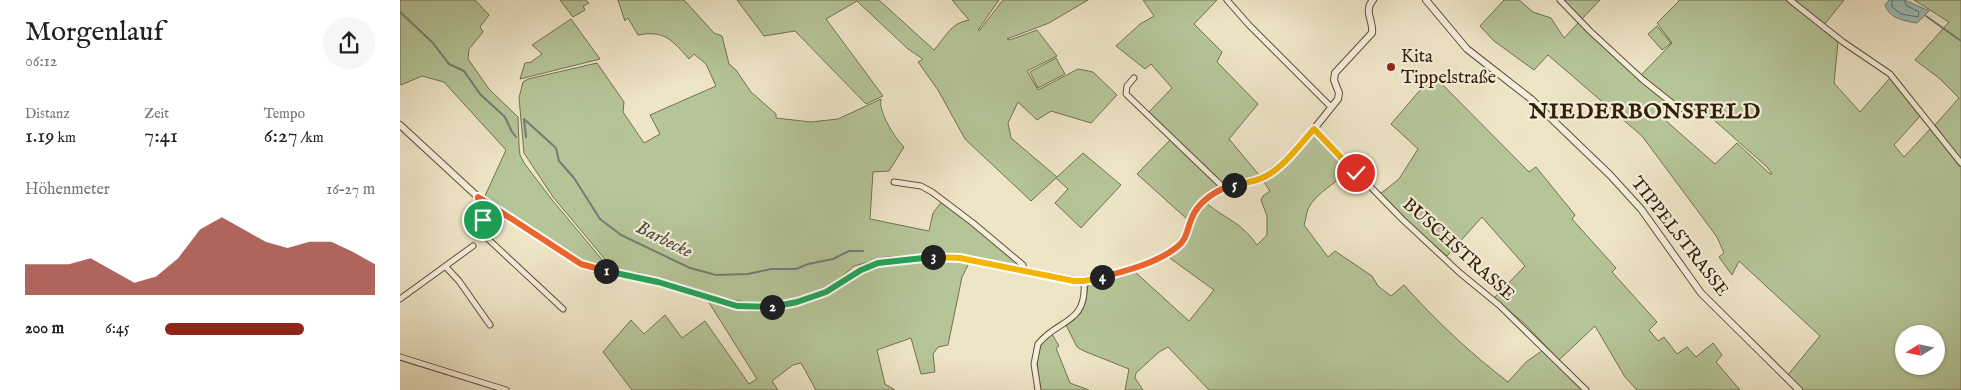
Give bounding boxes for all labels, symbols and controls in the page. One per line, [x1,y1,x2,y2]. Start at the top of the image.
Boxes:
text: Morgenlauf [25,15,164,50]
button: share [323,17,375,69]
place label: Kita Tippelstraße [1401,46,1496,90]
text: 06:12 [25,52,57,72]
marker: Kita Tippelstraße [1385,61,1397,73]
district label: NIEDERBONSFELD [1528,98,1761,126]
text: Distanz [25,105,70,123]
text: Zeit [144,105,169,123]
text: Tempo [264,105,305,123]
text: 1.19 [25,123,54,150]
text: 7:41 [144,123,178,150]
text: 6:27 [264,123,298,150]
text: km [54,129,76,147]
text: /km [298,129,324,147]
pin [1335,152,1377,194]
icon: check [1342,159,1370,187]
pin: 5 [1222,172,1246,198]
street label: TIPPELSTRASSE [1625,172,1733,302]
text: 5 [1232,176,1237,194]
text: Höhenmeter [25,180,110,200]
text: 16–27 m [326,180,375,200]
street label: BUSCHSTRASSE [1397,193,1519,307]
pin [462,199,504,241]
icon: arrive [469,206,497,234]
water label: Barbecke [632,216,697,264]
pin: 3 [920,244,946,270]
text: 3 [931,248,936,266]
pin: 1 [594,258,618,284]
text: 1 [604,262,609,280]
pin: 4 [1090,264,1114,290]
text: 4 [1099,268,1106,286]
pin: 2 [760,294,784,320]
text: 2 [769,298,776,316]
text: 200 m [25,319,64,339]
text: 6:45 [105,319,130,339]
north arrow [1895,325,1945,375]
map controls [1895,325,1945,375]

